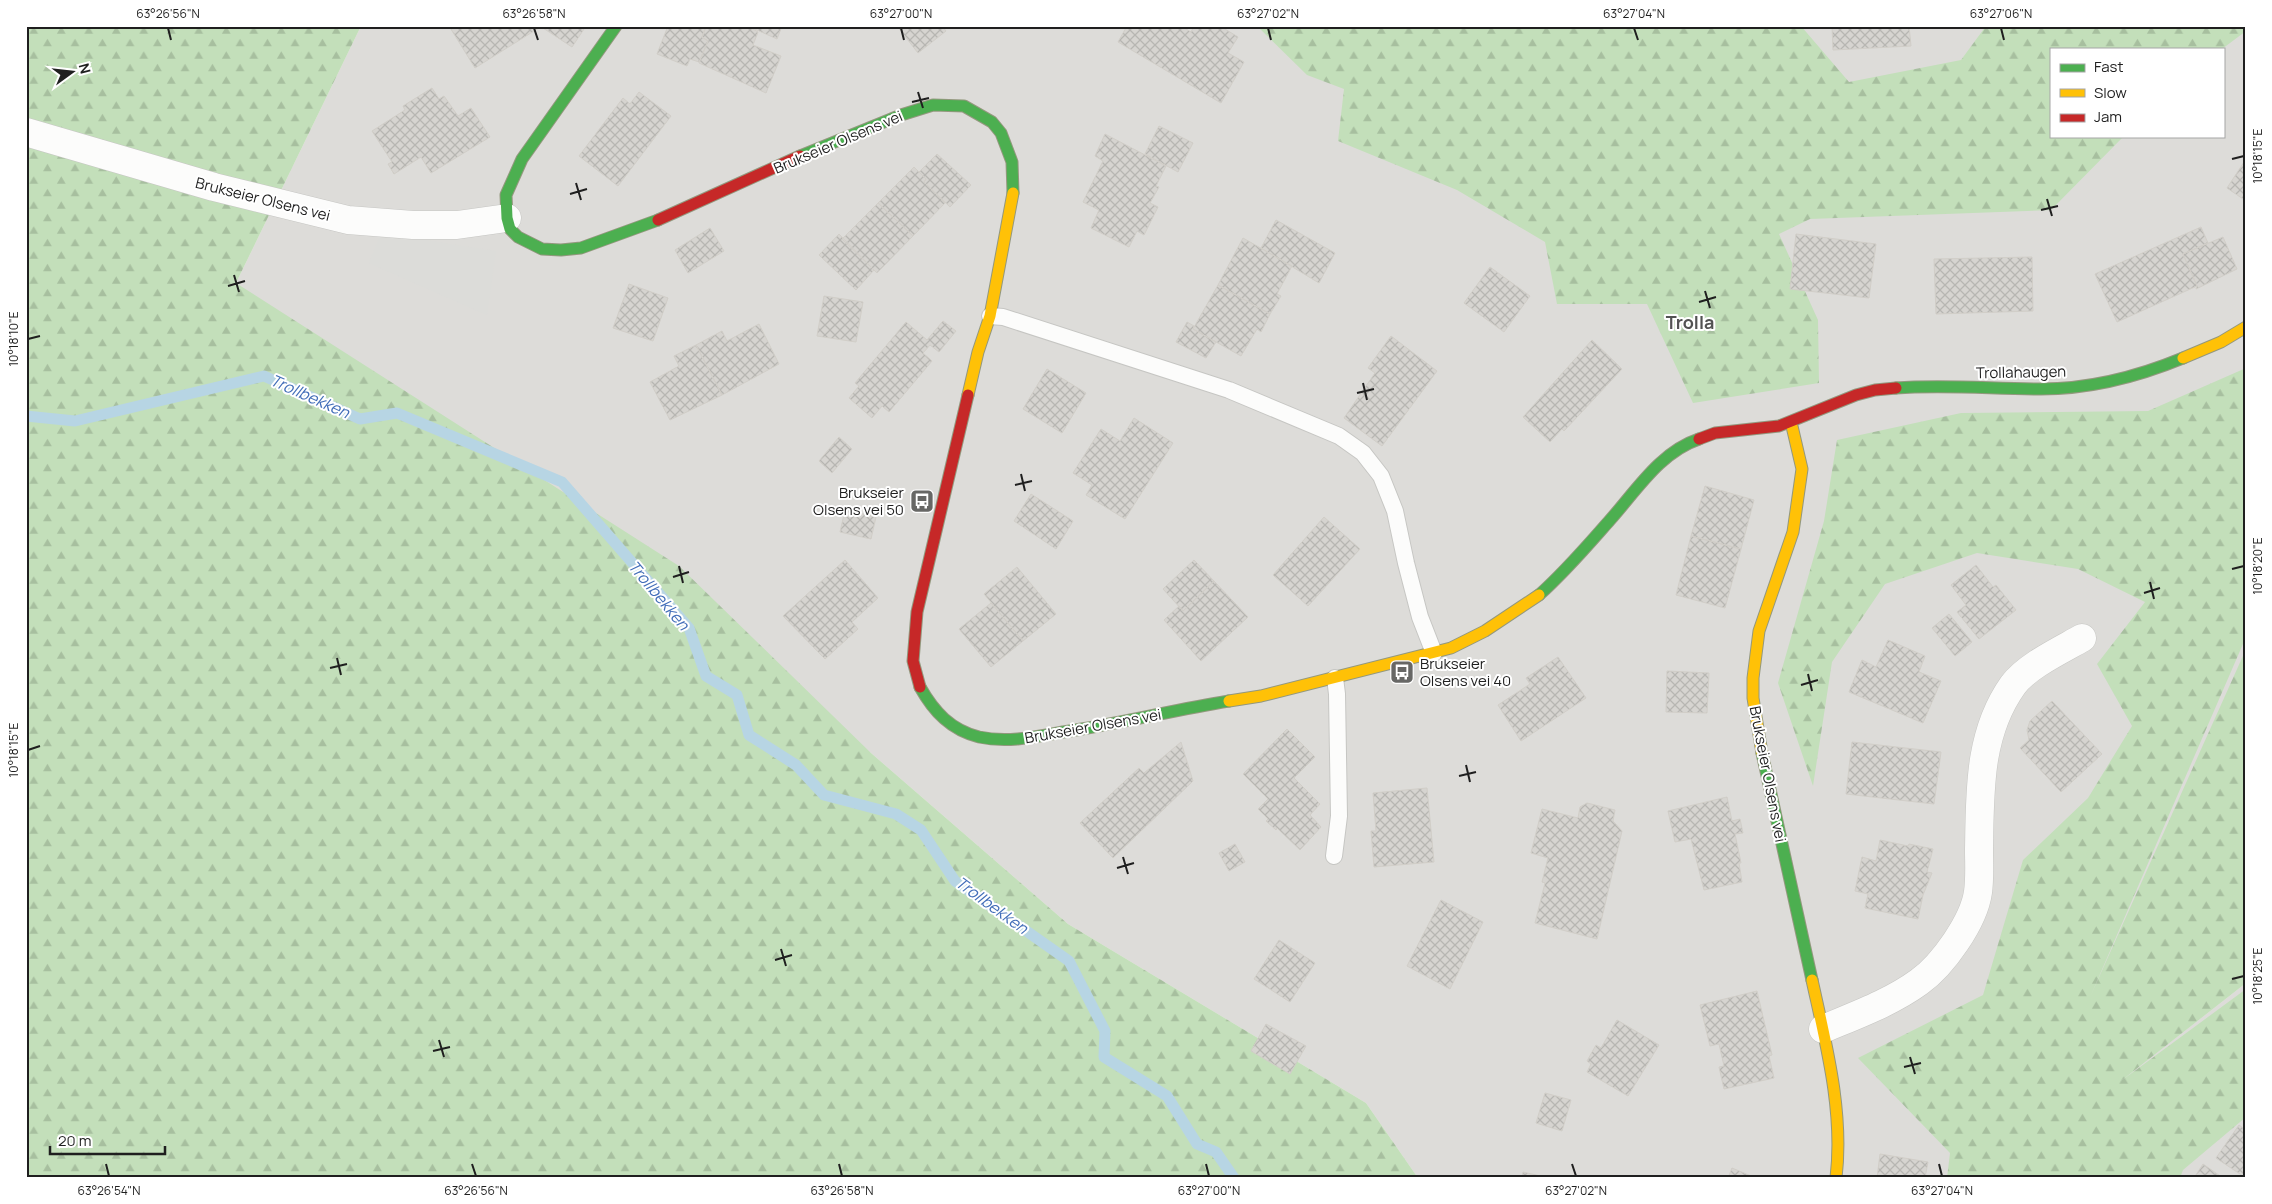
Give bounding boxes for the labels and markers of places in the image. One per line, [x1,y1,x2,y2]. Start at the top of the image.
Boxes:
place label: Brukseier Olsens vei 50 [813,482,905,520]
bus stop icon: Brukseier Olsens vei 50 [909,488,935,514]
place label: Brukseier Olsens vei 40 [1420,653,1511,691]
bus stop icon: Brukseier Olsens vei 40 [1389,659,1415,685]

